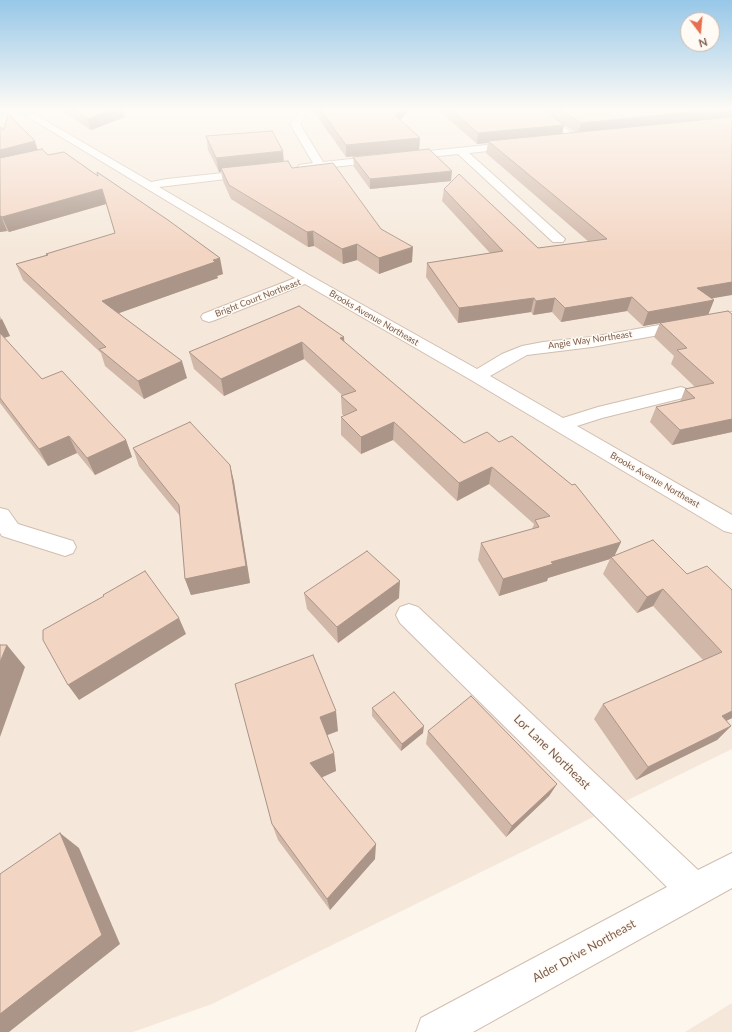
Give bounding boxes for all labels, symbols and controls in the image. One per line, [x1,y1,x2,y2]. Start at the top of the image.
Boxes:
north arrow [680,12,720,52]
text: N [697,36,709,50]
street label: Bright Court Northeast [214,277,302,319]
street label: Brooks Avenue Northeast [327,288,421,348]
street label: Angie Way Northeast [547,329,633,351]
street label: Brooks Avenue Northeast [608,450,702,510]
street label: Lor Lane Northeast [511,712,593,792]
street label: Alder Drive Northeast [530,917,638,985]

